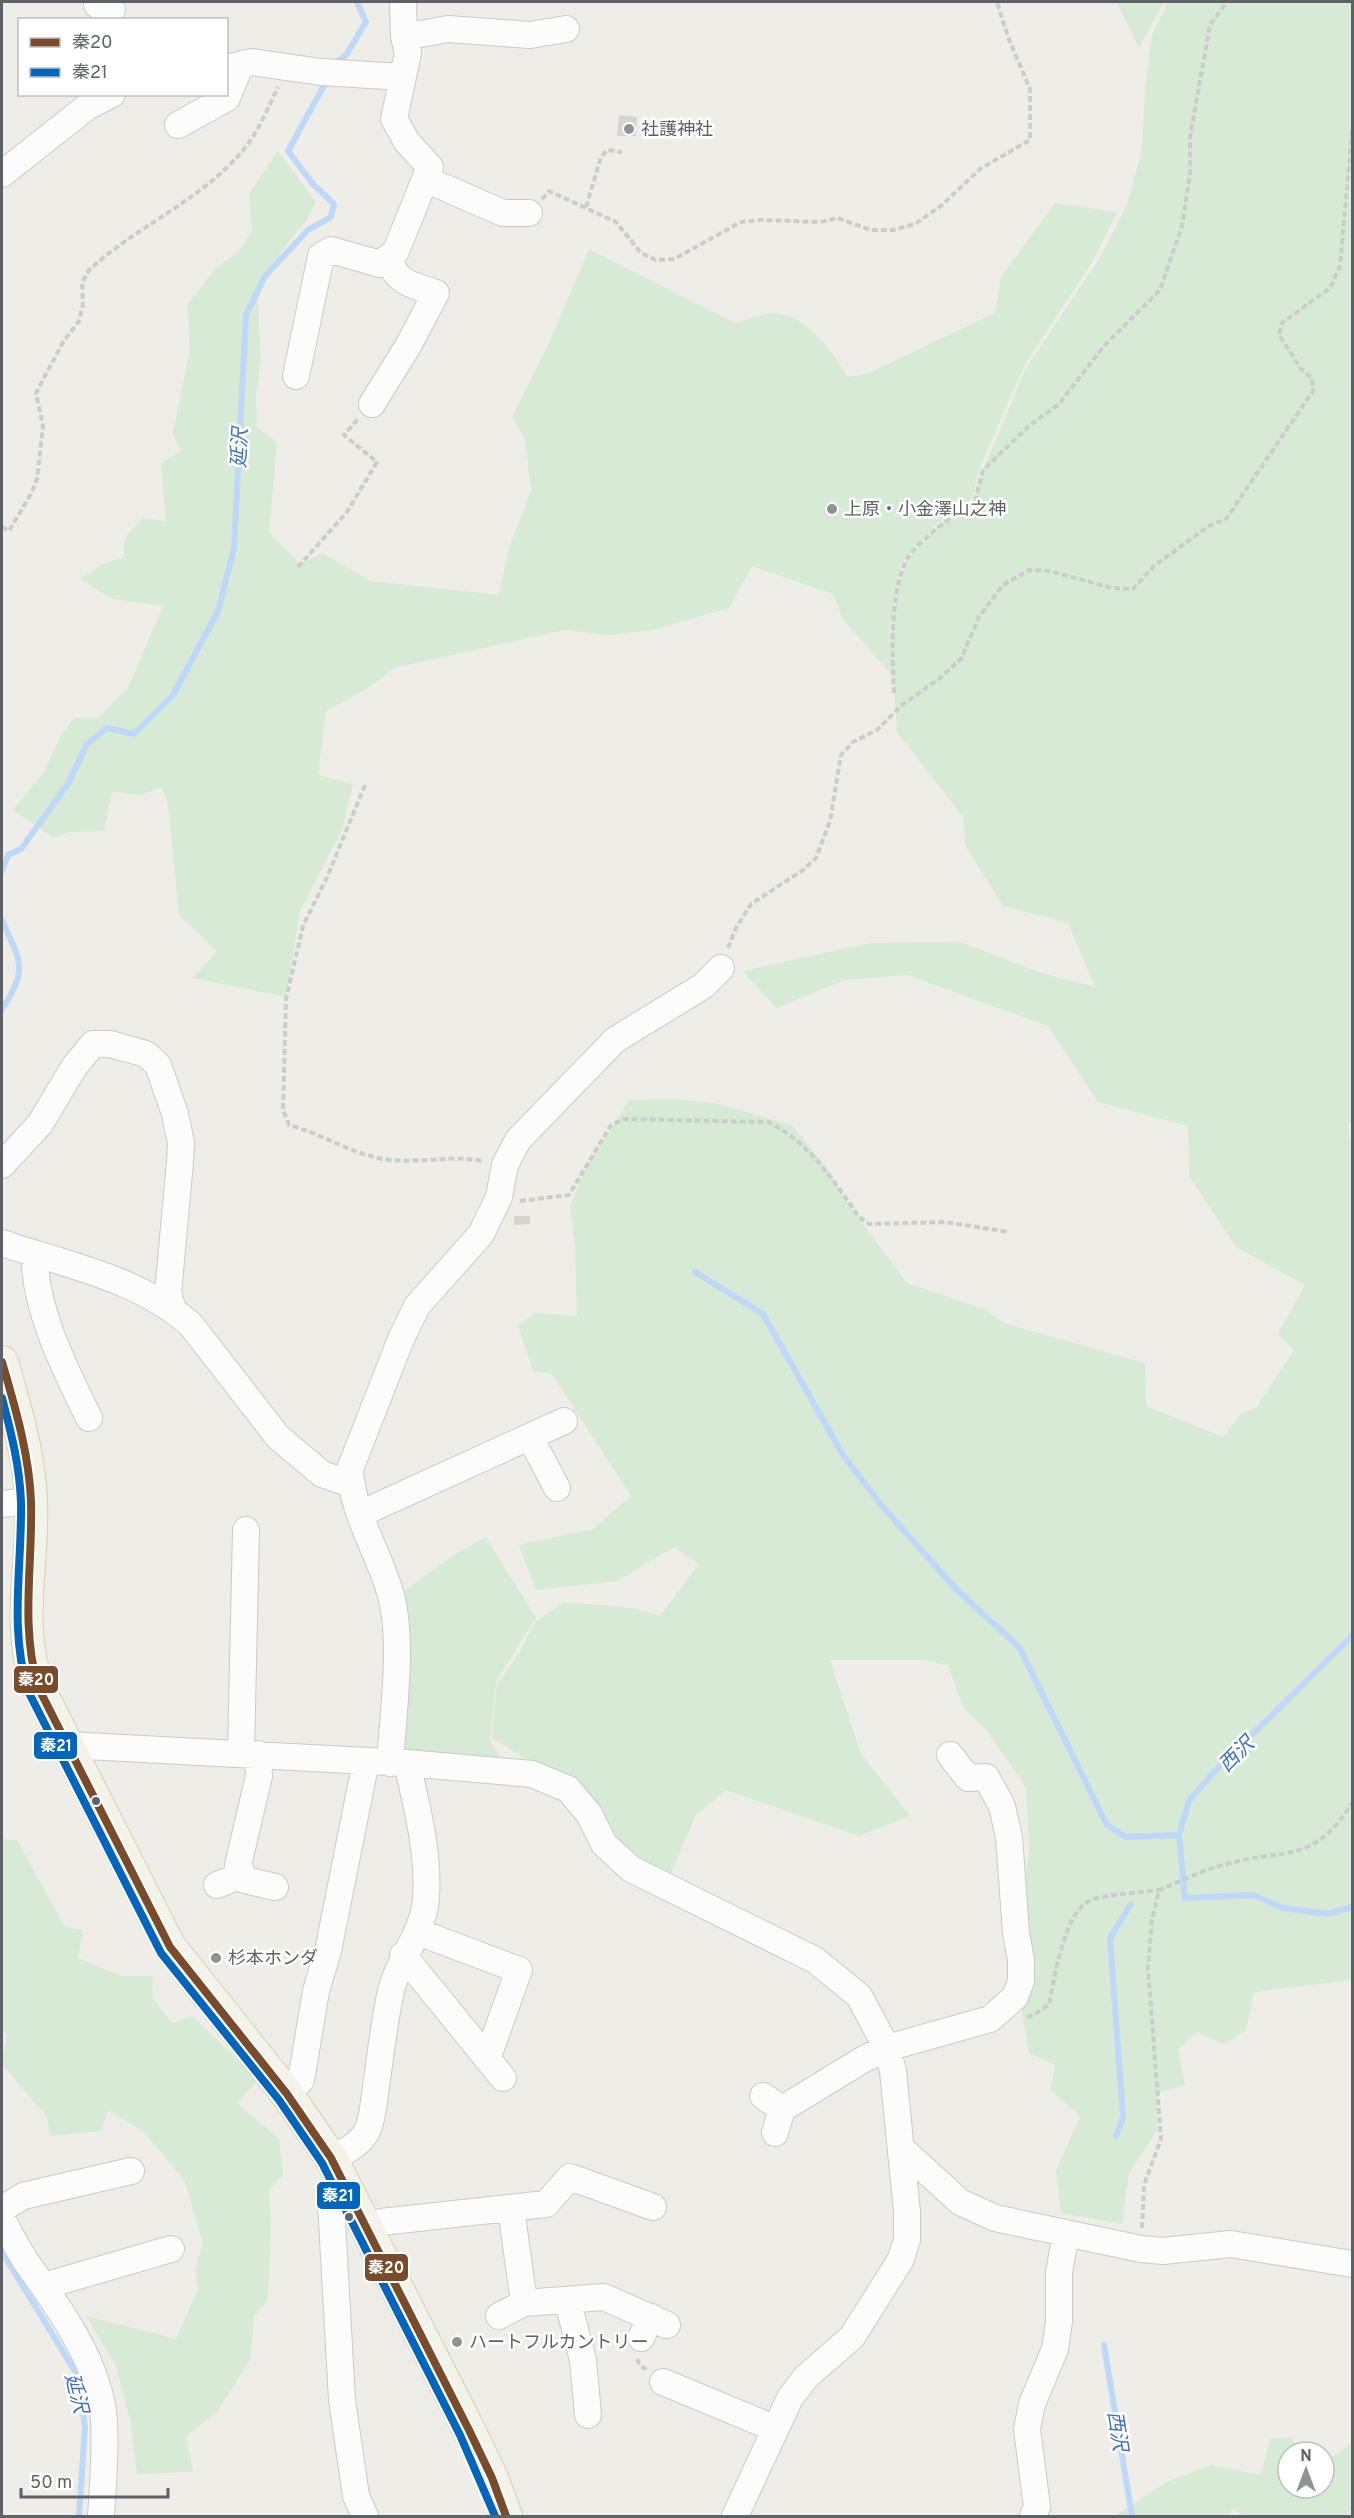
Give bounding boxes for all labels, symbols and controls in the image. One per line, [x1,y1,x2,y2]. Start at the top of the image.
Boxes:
legend [18,18,228,96]
text: 秦20 [72,32,113,55]
text: 秦21 [72,62,108,85]
place label: 社護神社 [641,119,713,142]
marker: 社護神社 [622,122,636,136]
water label: 延沢 [227,424,255,469]
place label: 上原・小金澤山之神 [844,499,1006,522]
marker: 上原・小金澤山之神 [825,502,839,516]
line badge: 秦20 [13,1665,59,1694]
text: 秦20 [18,1671,54,1691]
water label: 西沢 [1214,1730,1263,1779]
line badge: 秦21 [33,1731,78,1760]
text: 秦21 [40,1737,72,1757]
unlabelled marker [90,1795,102,1807]
place label: 杉本ホンダ [228,1948,318,1971]
marker: 杉本ホンダ [209,1951,223,1965]
line badge: 秦21 [316,2181,361,2210]
text: 秦21 [322,2187,354,2207]
unlabelled marker [343,2211,355,2223]
line badge: 秦20 [364,2253,409,2282]
text: 秦20 [368,2259,404,2279]
place label: ハートフルカントリー [469,2332,648,2355]
marker: ハートフルカントリー [450,2335,464,2349]
water label: 延沢 [58,2371,93,2419]
water label: 西沢 [1100,2410,1132,2456]
north arrow [1276,2440,1336,2500]
text: N [1300,2447,1312,2467]
scale bar [21,2461,168,2499]
text: 50 m [30,2472,72,2495]

